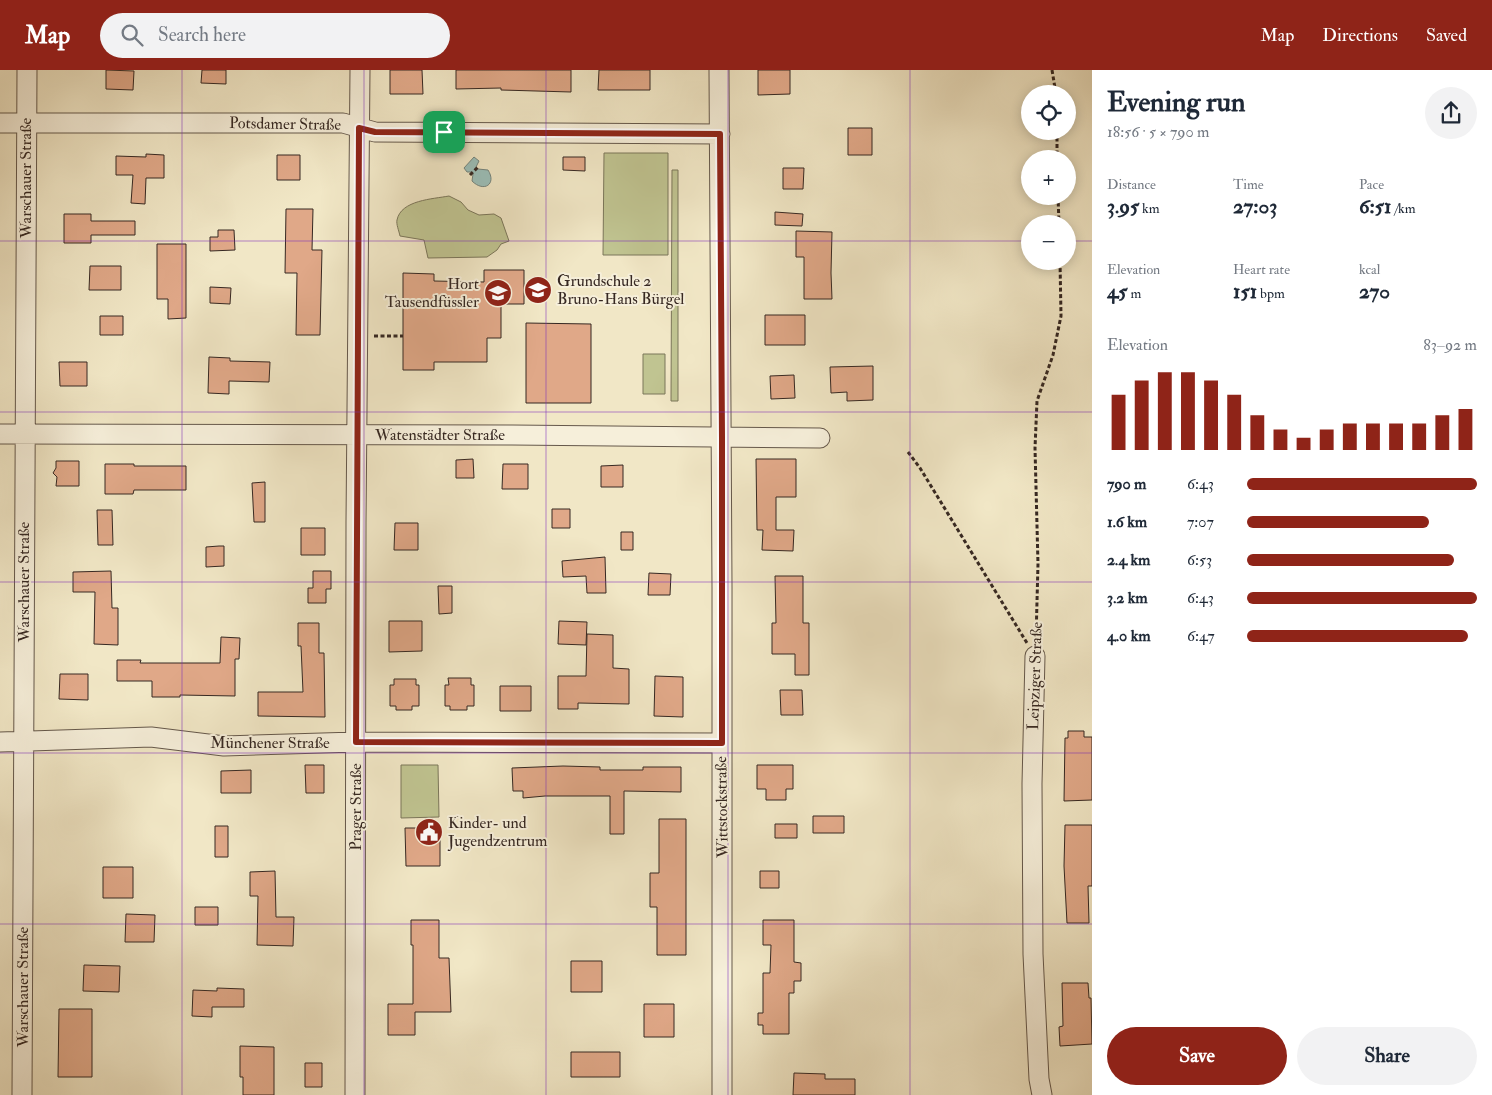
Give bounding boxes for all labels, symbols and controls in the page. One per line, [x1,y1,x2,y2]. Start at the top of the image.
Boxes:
search box [100,13,450,58]
text: Map [25,20,70,51]
icon: search [118,21,146,49]
text: Search here [158,23,246,47]
text: Map [1261,24,1294,47]
text: Directions [1322,24,1398,47]
text: Saved [1426,24,1467,47]
map controls [1021,85,1076,270]
button: locate [1021,85,1076,140]
text: Evening run [1107,85,1245,120]
button: share [1425,87,1477,139]
pin [423,111,465,153]
street label: Potsdamer Straße [229,113,342,135]
street label: Warschauer Straße [16,117,36,239]
icon: arrive [430,118,458,146]
text: 18:56 · 5 × 790 m [1107,122,1209,142]
button: + [1021,150,1076,205]
text: Distance [1107,176,1156,193]
text: Time [1233,176,1264,193]
text: Pace [1359,176,1384,193]
text: 3.95 [1107,193,1139,220]
text: 27:03 [1233,193,1277,220]
text: 6:51 [1359,193,1392,220]
text: km [1139,200,1160,217]
text: /km [1392,200,1416,217]
button: − [1021,215,1076,270]
text: Elevation [1107,261,1160,278]
text: Heart rate [1233,261,1290,278]
text: kcal [1359,261,1380,278]
place label: Grundschule 2 Bruno-Hans Bürgel [557,271,684,309]
place label: Hort Tausendfüssler [385,274,479,312]
school or university icon: Grundschule 2 Bruno-Hans Bürgel [523,275,553,305]
school or university icon: Hort Tausendfüssler [483,278,513,308]
text: 45 [1107,278,1128,305]
text: 151 [1233,278,1257,305]
text: 270 [1359,278,1390,305]
text: m [1128,285,1141,302]
text: bpm [1257,285,1285,302]
text: Elevation [1107,335,1168,355]
text: 83–92 m [1423,335,1477,355]
street label: Watenstädter Straße [374,425,505,445]
text: 790 m [1107,474,1147,494]
text: 6:43 [1187,474,1214,494]
text: 1.6 km [1107,512,1147,532]
text: 7:07 [1187,512,1214,532]
street label: Warschauer Straße [14,521,34,643]
text: 2.4 km [1107,550,1150,570]
text: 6:53 [1187,550,1212,570]
text: 3.2 km [1107,588,1148,608]
text: 6:43 [1187,588,1214,608]
street label: Leipziger Straße [1023,621,1048,731]
text: 4.0 km [1107,626,1151,646]
text: 6:47 [1187,626,1215,646]
street label: Münchener Straße [210,733,330,753]
street label: Wittstockstraße [711,756,733,859]
street label: Prager Straße [346,763,366,851]
place label: Kinder- und Jugendzentrum [447,813,548,852]
public building icon: Kinder- und Jugendzentrum [414,817,444,847]
street label: Warschauer Straße [13,926,33,1048]
button: Save [1107,1027,1287,1085]
button: Share [1297,1027,1477,1085]

